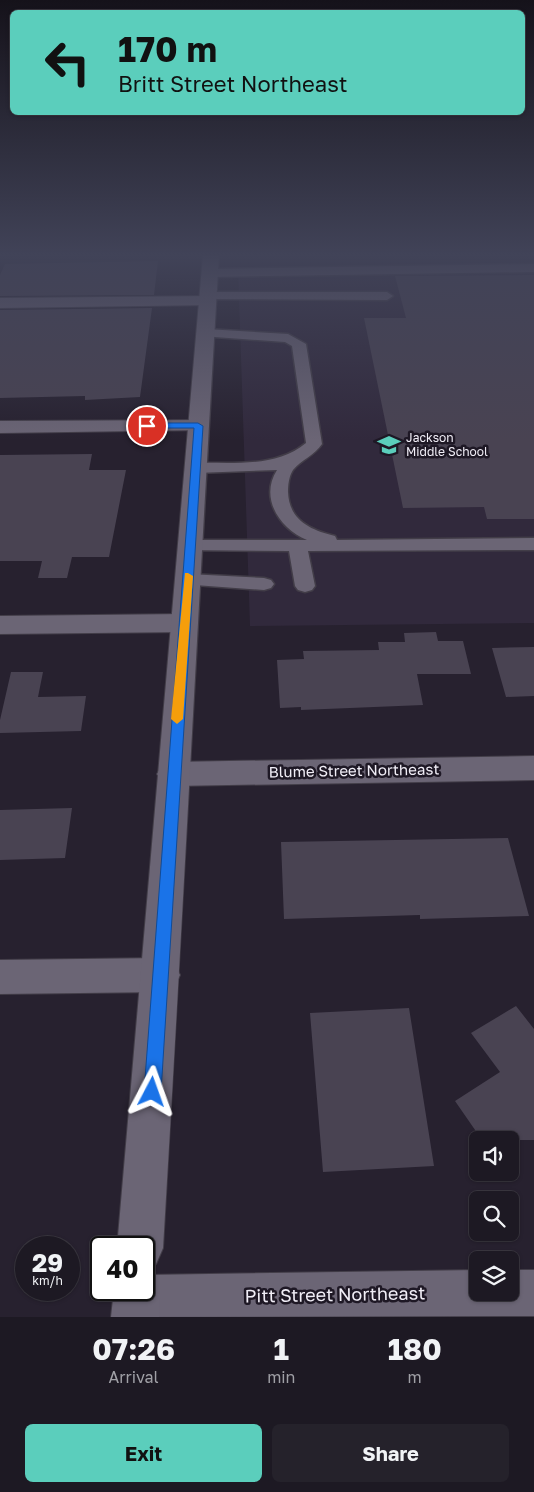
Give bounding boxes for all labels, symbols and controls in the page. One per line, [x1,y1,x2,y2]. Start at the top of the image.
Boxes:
text: 170 m [118,28,217,70]
icon: left [35,30,100,95]
text: Britt Street Northeast [118,70,348,97]
pin [126,405,168,447]
icon: arrive [133,412,161,440]
place label: Jackson Middle School [406,430,488,459]
school or university icon: Jackson Middle School [376,432,402,458]
street label: Blume Street Northeast [268,760,439,780]
position arrow [125,1065,177,1117]
map controls [469,1131,519,1301]
button: sound [469,1131,519,1181]
button: search [469,1191,519,1241]
speed limit sign: 40 [90,1236,155,1301]
text: 29 [32,1247,63,1278]
button: layers [469,1251,519,1301]
text: km/h [32,1273,63,1288]
street label: Pitt Street Northeast [245,1281,425,1307]
text: 07:26 [92,1331,175,1367]
text: 1 [274,1331,289,1367]
text: 180 [388,1331,442,1367]
text: Arrival [109,1367,159,1387]
text: min [267,1367,295,1387]
text: m [408,1367,422,1387]
button: Exit [25,1424,262,1482]
button: Share [272,1424,509,1482]

